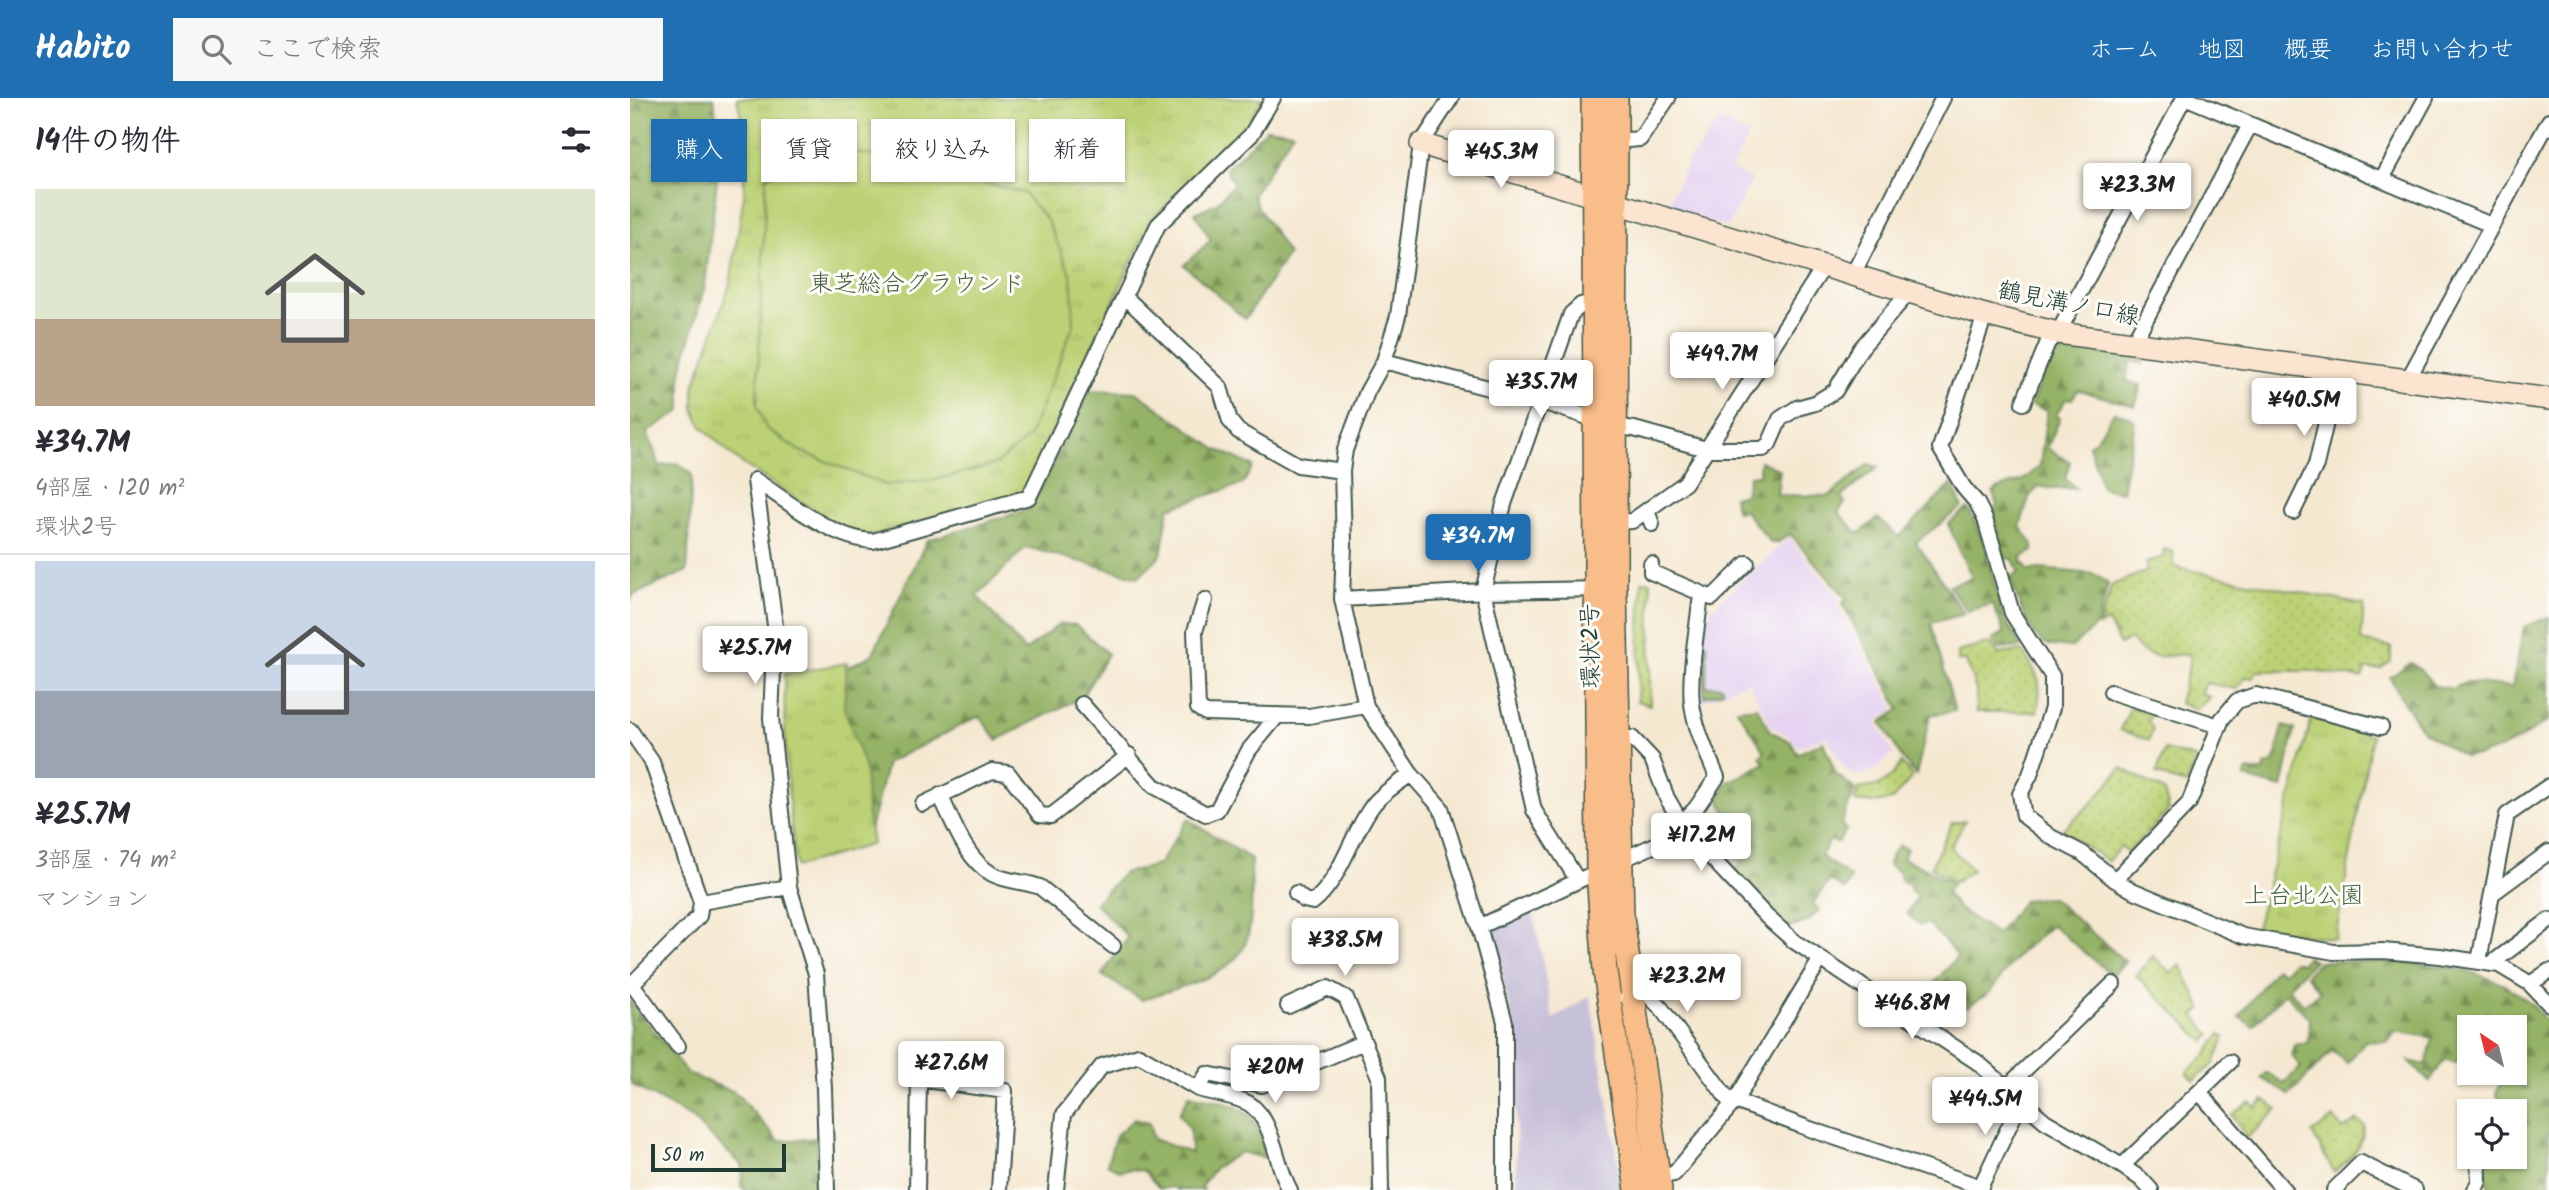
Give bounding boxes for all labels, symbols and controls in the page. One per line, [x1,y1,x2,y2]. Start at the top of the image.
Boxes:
search box [173,18,663,81]
text: Habito [35,23,131,76]
text: ここで検索 [253,29,383,71]
icon: search [197,30,235,68]
text: ホーム [2089,31,2160,70]
text: 地図 [2198,31,2246,70]
text: 概要 [2284,31,2332,70]
text: お問い合わせ [2370,31,2514,70]
text: 14件の物件 [35,118,180,166]
chip: 購入 [651,119,747,182]
chip: 賃貸 [761,119,857,182]
chip: 絞り込み [871,119,1015,182]
chip: 新着 [1029,119,1125,182]
icon: filters [557,121,595,159]
pin: ¥45.3M [1444,130,1558,190]
text: ¥45.3M [1464,135,1538,171]
pin: ¥23.3M [2080,164,2194,223]
text: ¥23.3M [2099,168,2175,204]
icon: home [252,235,378,361]
park label: 東芝総合グラウンド [809,265,1025,304]
street label: 鶴見溝ノ口線 [1994,272,2143,337]
pin: ¥49.7M [1665,332,1779,392]
text: ¥49.7M [1686,337,1758,373]
pin: ¥35.7M [1484,360,1598,420]
text: ¥35.7M [1505,365,1577,401]
pin: ¥40.5M [2247,378,2361,438]
text: ¥40.5M [2268,383,2340,419]
text: ¥34.7M [35,420,130,468]
text: 4部屋 · 120 m² [35,471,184,507]
text: 環状2号 [35,510,117,546]
pin: ¥34.7M [1421,514,1535,574]
text: ¥34.7M [1442,519,1514,555]
street label: 環状2号 [1571,603,1612,689]
icon: home [252,607,378,733]
pin: ¥25.7M [698,626,812,686]
text: ¥25.7M [719,631,791,667]
text: ¥25.7M [35,792,130,840]
pin: ¥17.2M [1644,814,1758,873]
text: ¥17.2M [1667,818,1735,854]
text: 3部屋 · 74 m² [35,843,176,879]
park label: 上台北公園 [2244,877,2364,916]
text: マンション [35,882,149,918]
pin: ¥38.5M [1288,918,1402,978]
text: ¥38.5M [1308,923,1382,959]
pin: ¥23.2M [1630,954,1744,1014]
text: ¥23.2M [1649,959,1725,995]
pin: ¥46.8M [1855,982,1969,1041]
text: ¥46.8M [1874,986,1950,1022]
north arrow [2457,1015,2527,1085]
map controls [2457,1015,2527,1169]
pin: ¥27.6M [894,1042,1008,1101]
text: ¥27.6M [914,1046,988,1082]
pin: ¥20M [1234,1046,1316,1105]
text: ¥20M [1247,1050,1303,1086]
pin: ¥44.5M [1928,1077,2042,1137]
text: ¥44.5M [1948,1082,2022,1118]
button: locate [2457,1099,2527,1169]
scale bar [651,1141,786,1173]
text: 50 m [662,1141,704,1171]

